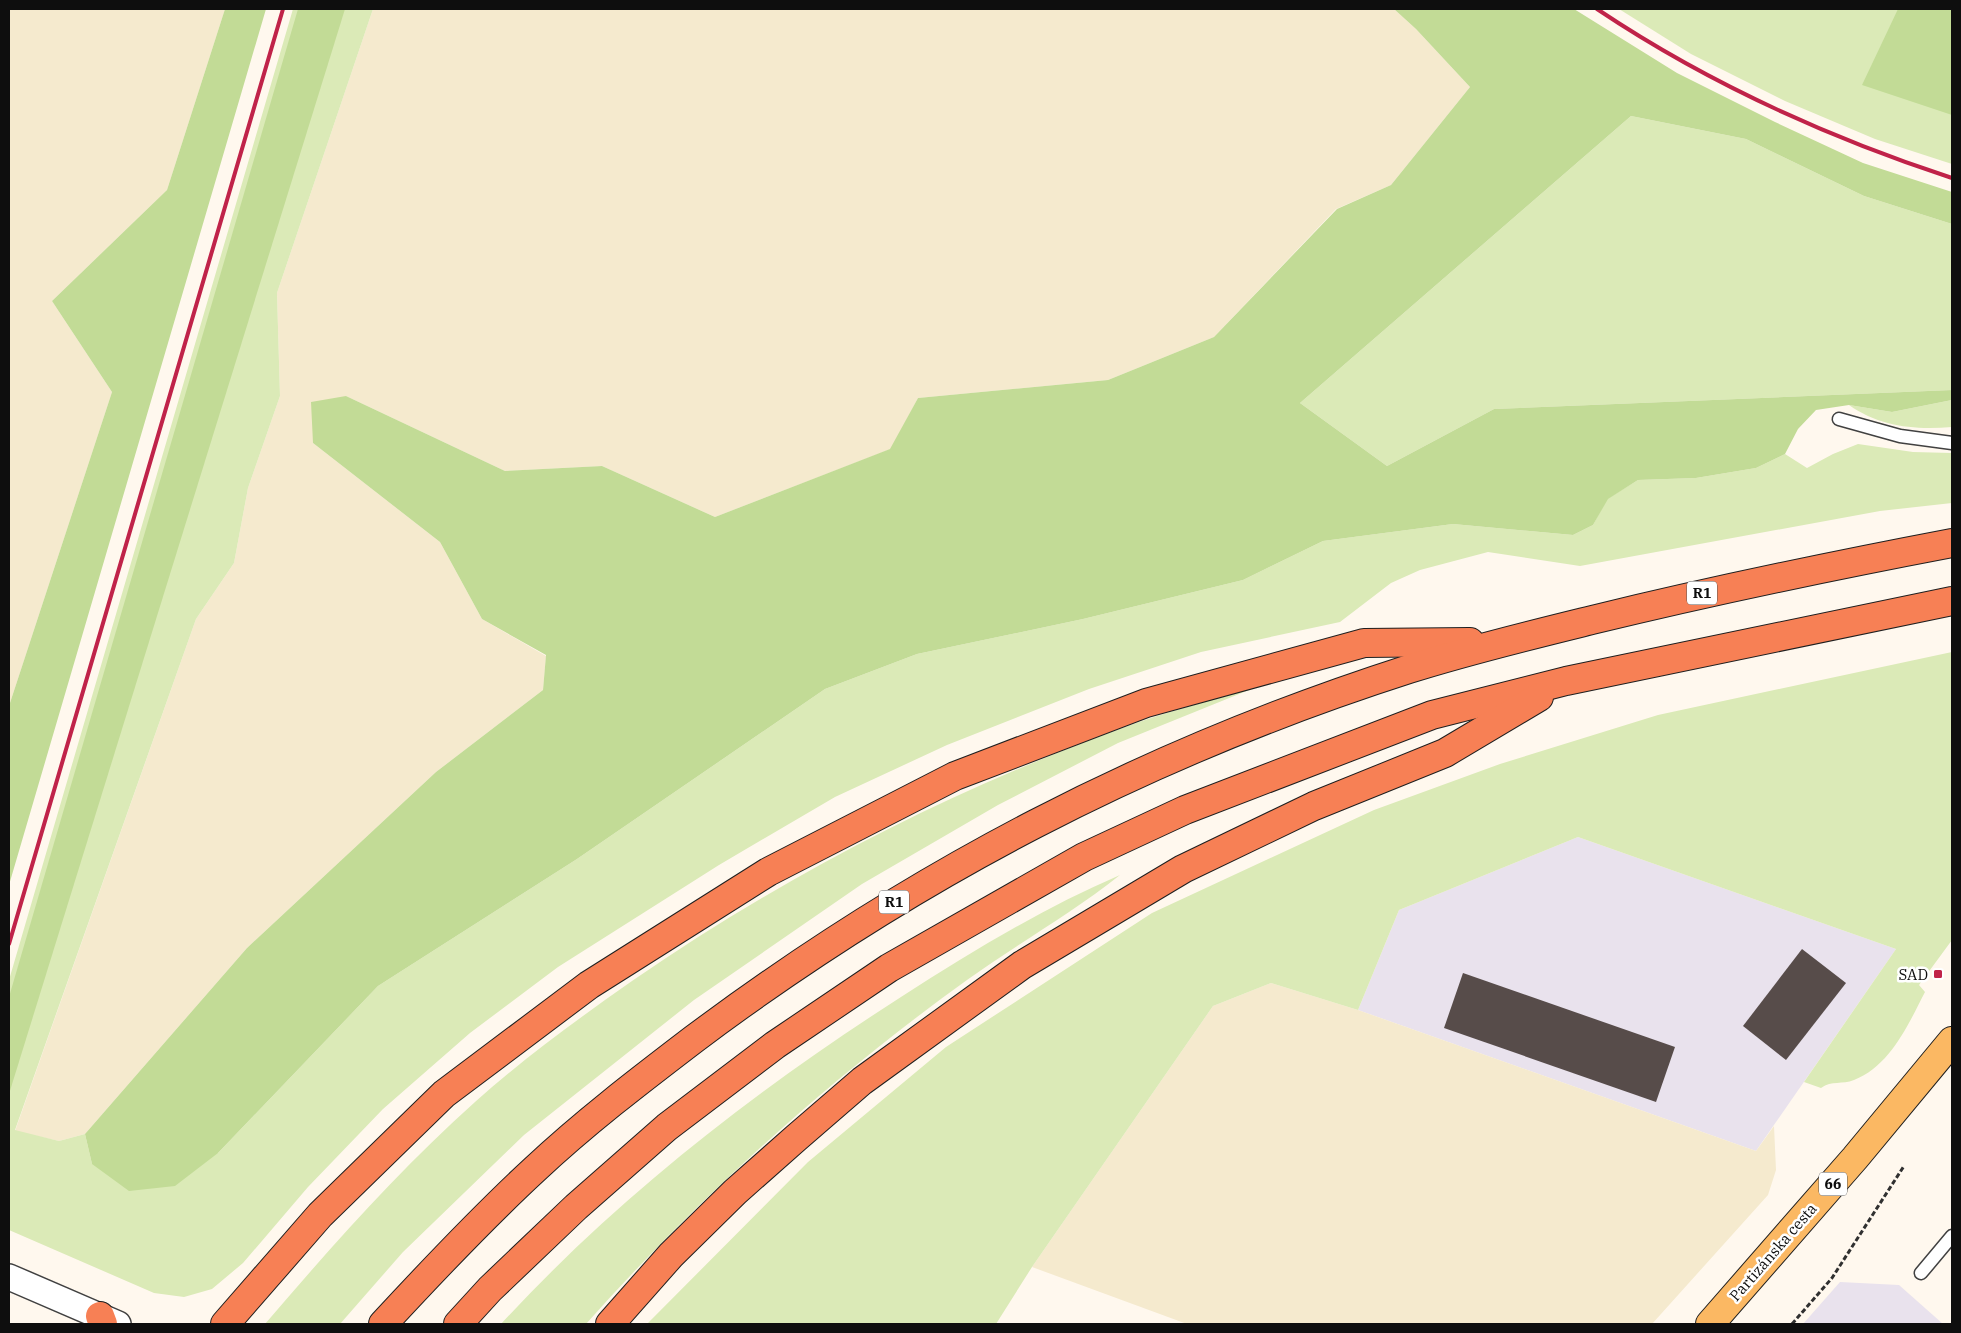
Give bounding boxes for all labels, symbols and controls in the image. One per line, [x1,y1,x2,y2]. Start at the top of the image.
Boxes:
road number: R1 [1687,582,1717,604]
road number: R1 [879,890,909,914]
place label: SAD [1898,965,1928,984]
marker: SAD [1932,968,1944,980]
road number: 66 [1819,1172,1847,1196]
street label: Partizánska cesta [1725,1199,1821,1305]

